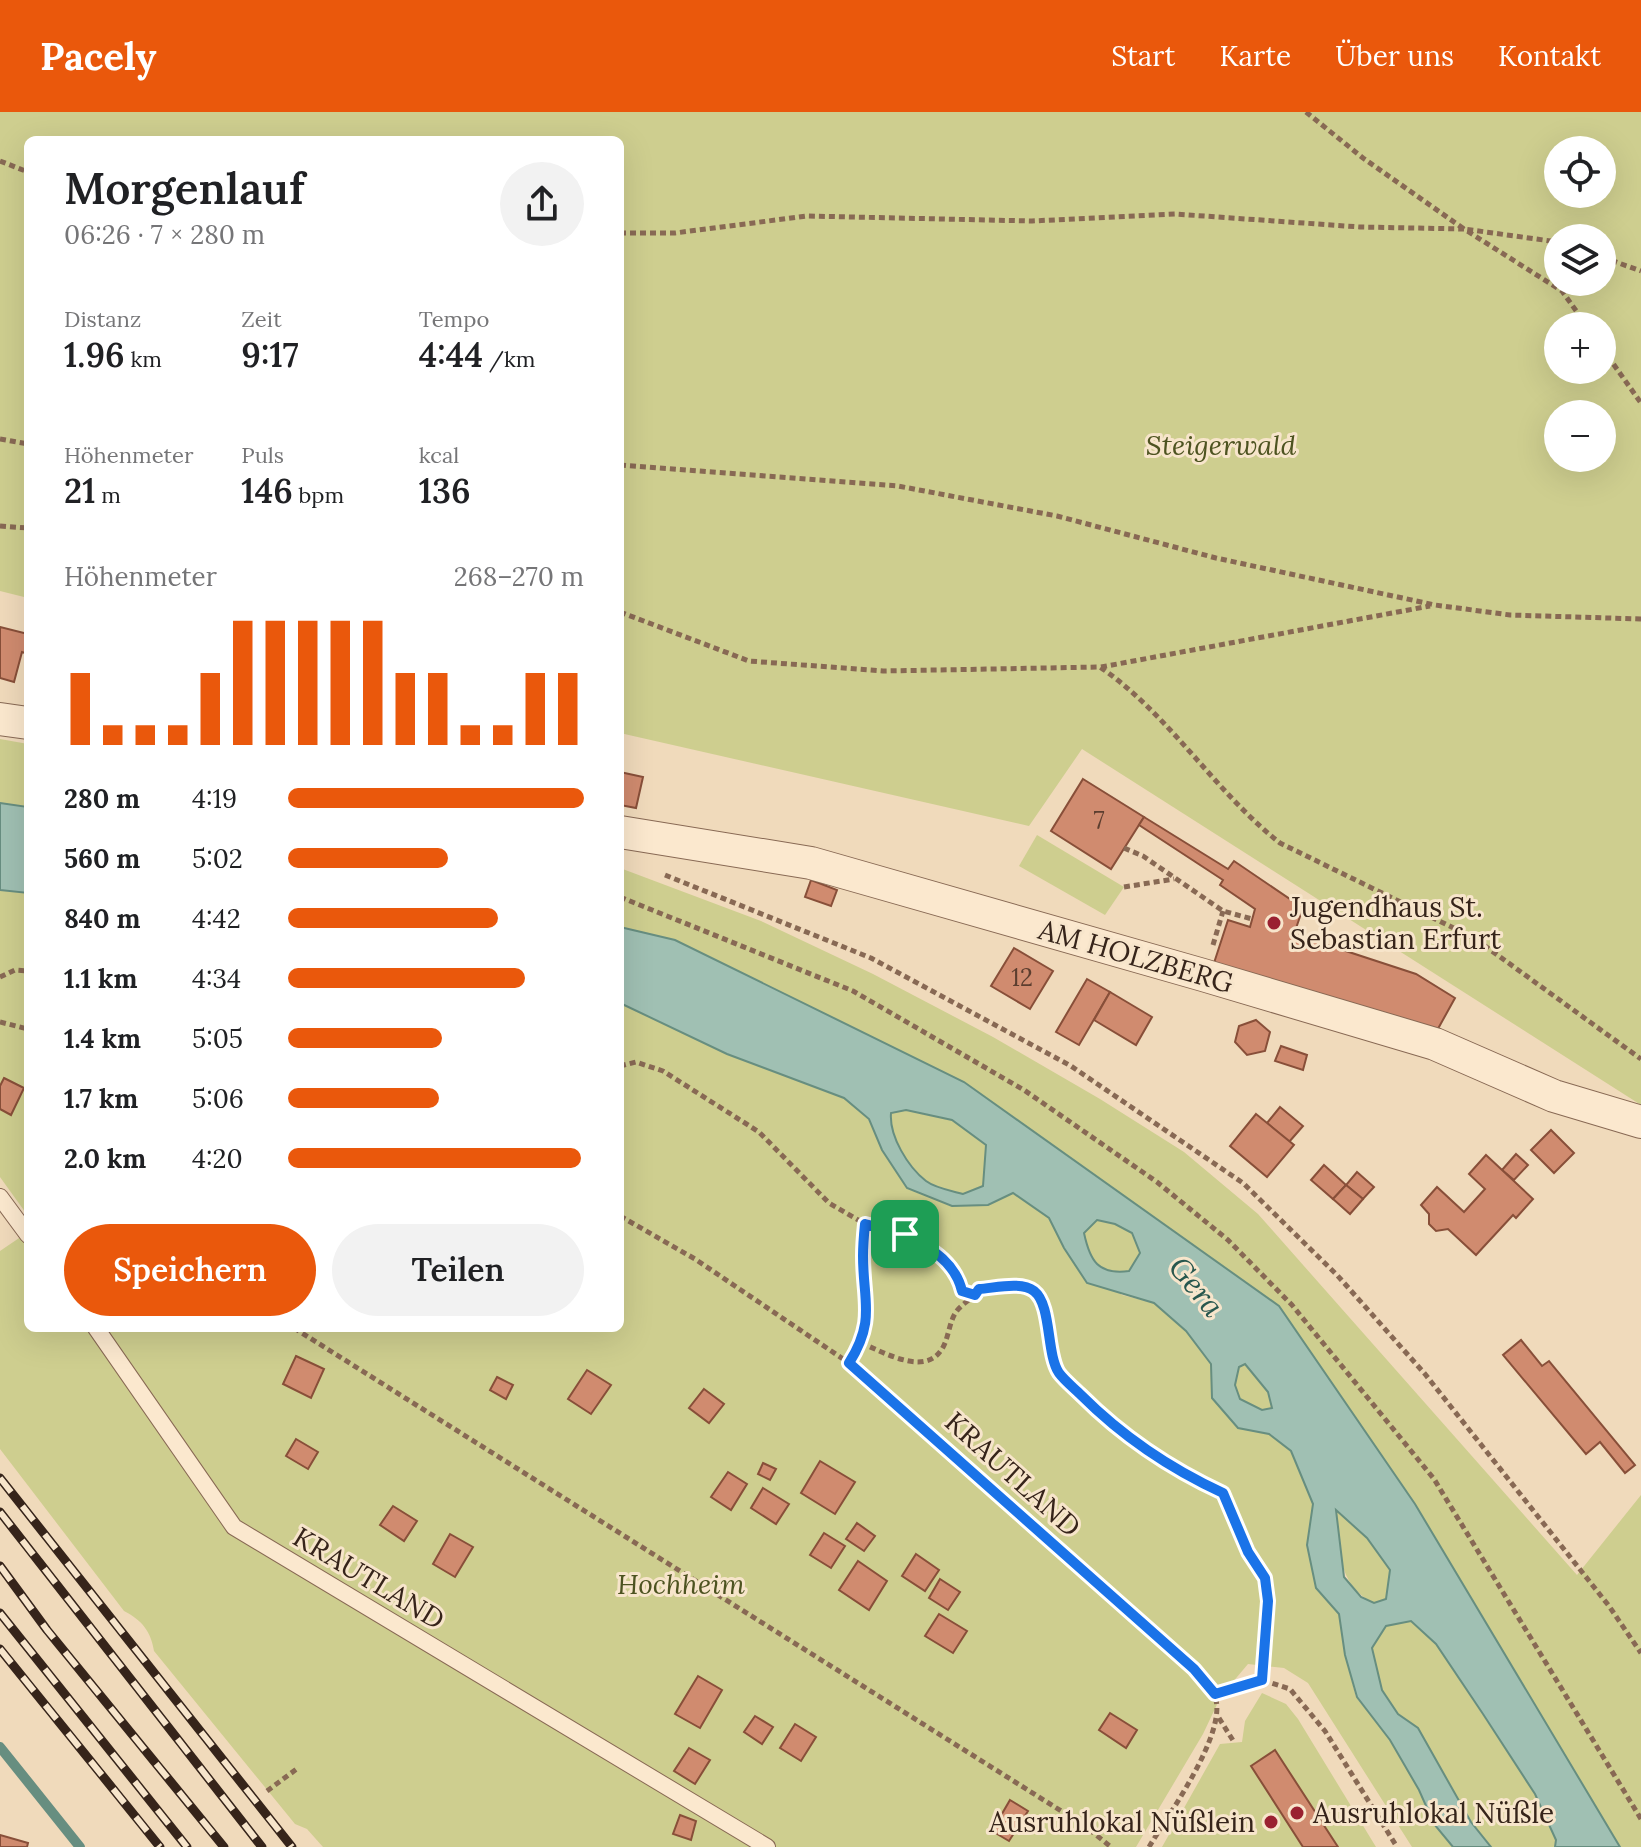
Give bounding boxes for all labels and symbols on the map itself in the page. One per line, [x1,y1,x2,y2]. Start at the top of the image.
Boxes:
park label: Steigerwald [1146,427,1297,463]
house number: 7 [1093,805,1105,836]
place label: Jugendhaus St. Sebastian Erfurt [1289,889,1501,957]
street label: AM HOLZBERG [1034,911,1238,1001]
marker: Jugendhaus St. Sebastian Erfurt [1265,914,1283,932]
house number: 12 [1011,962,1033,993]
pin [871,1200,939,1268]
water label: Gera [1161,1249,1233,1325]
street label: KRAUTLAND [938,1404,1088,1544]
street label: KRAUTLAND [287,1519,451,1637]
park label: Hochheim [617,1566,745,1602]
place label: Ausruhlokal Nüßle [1312,1795,1554,1831]
place label: Ausruhlokal Nüßlein [988,1804,1255,1840]
marker: Ausruhlokal Nüßle [1288,1804,1306,1822]
marker: Ausruhlokal Nüßlein [1262,1813,1280,1831]

